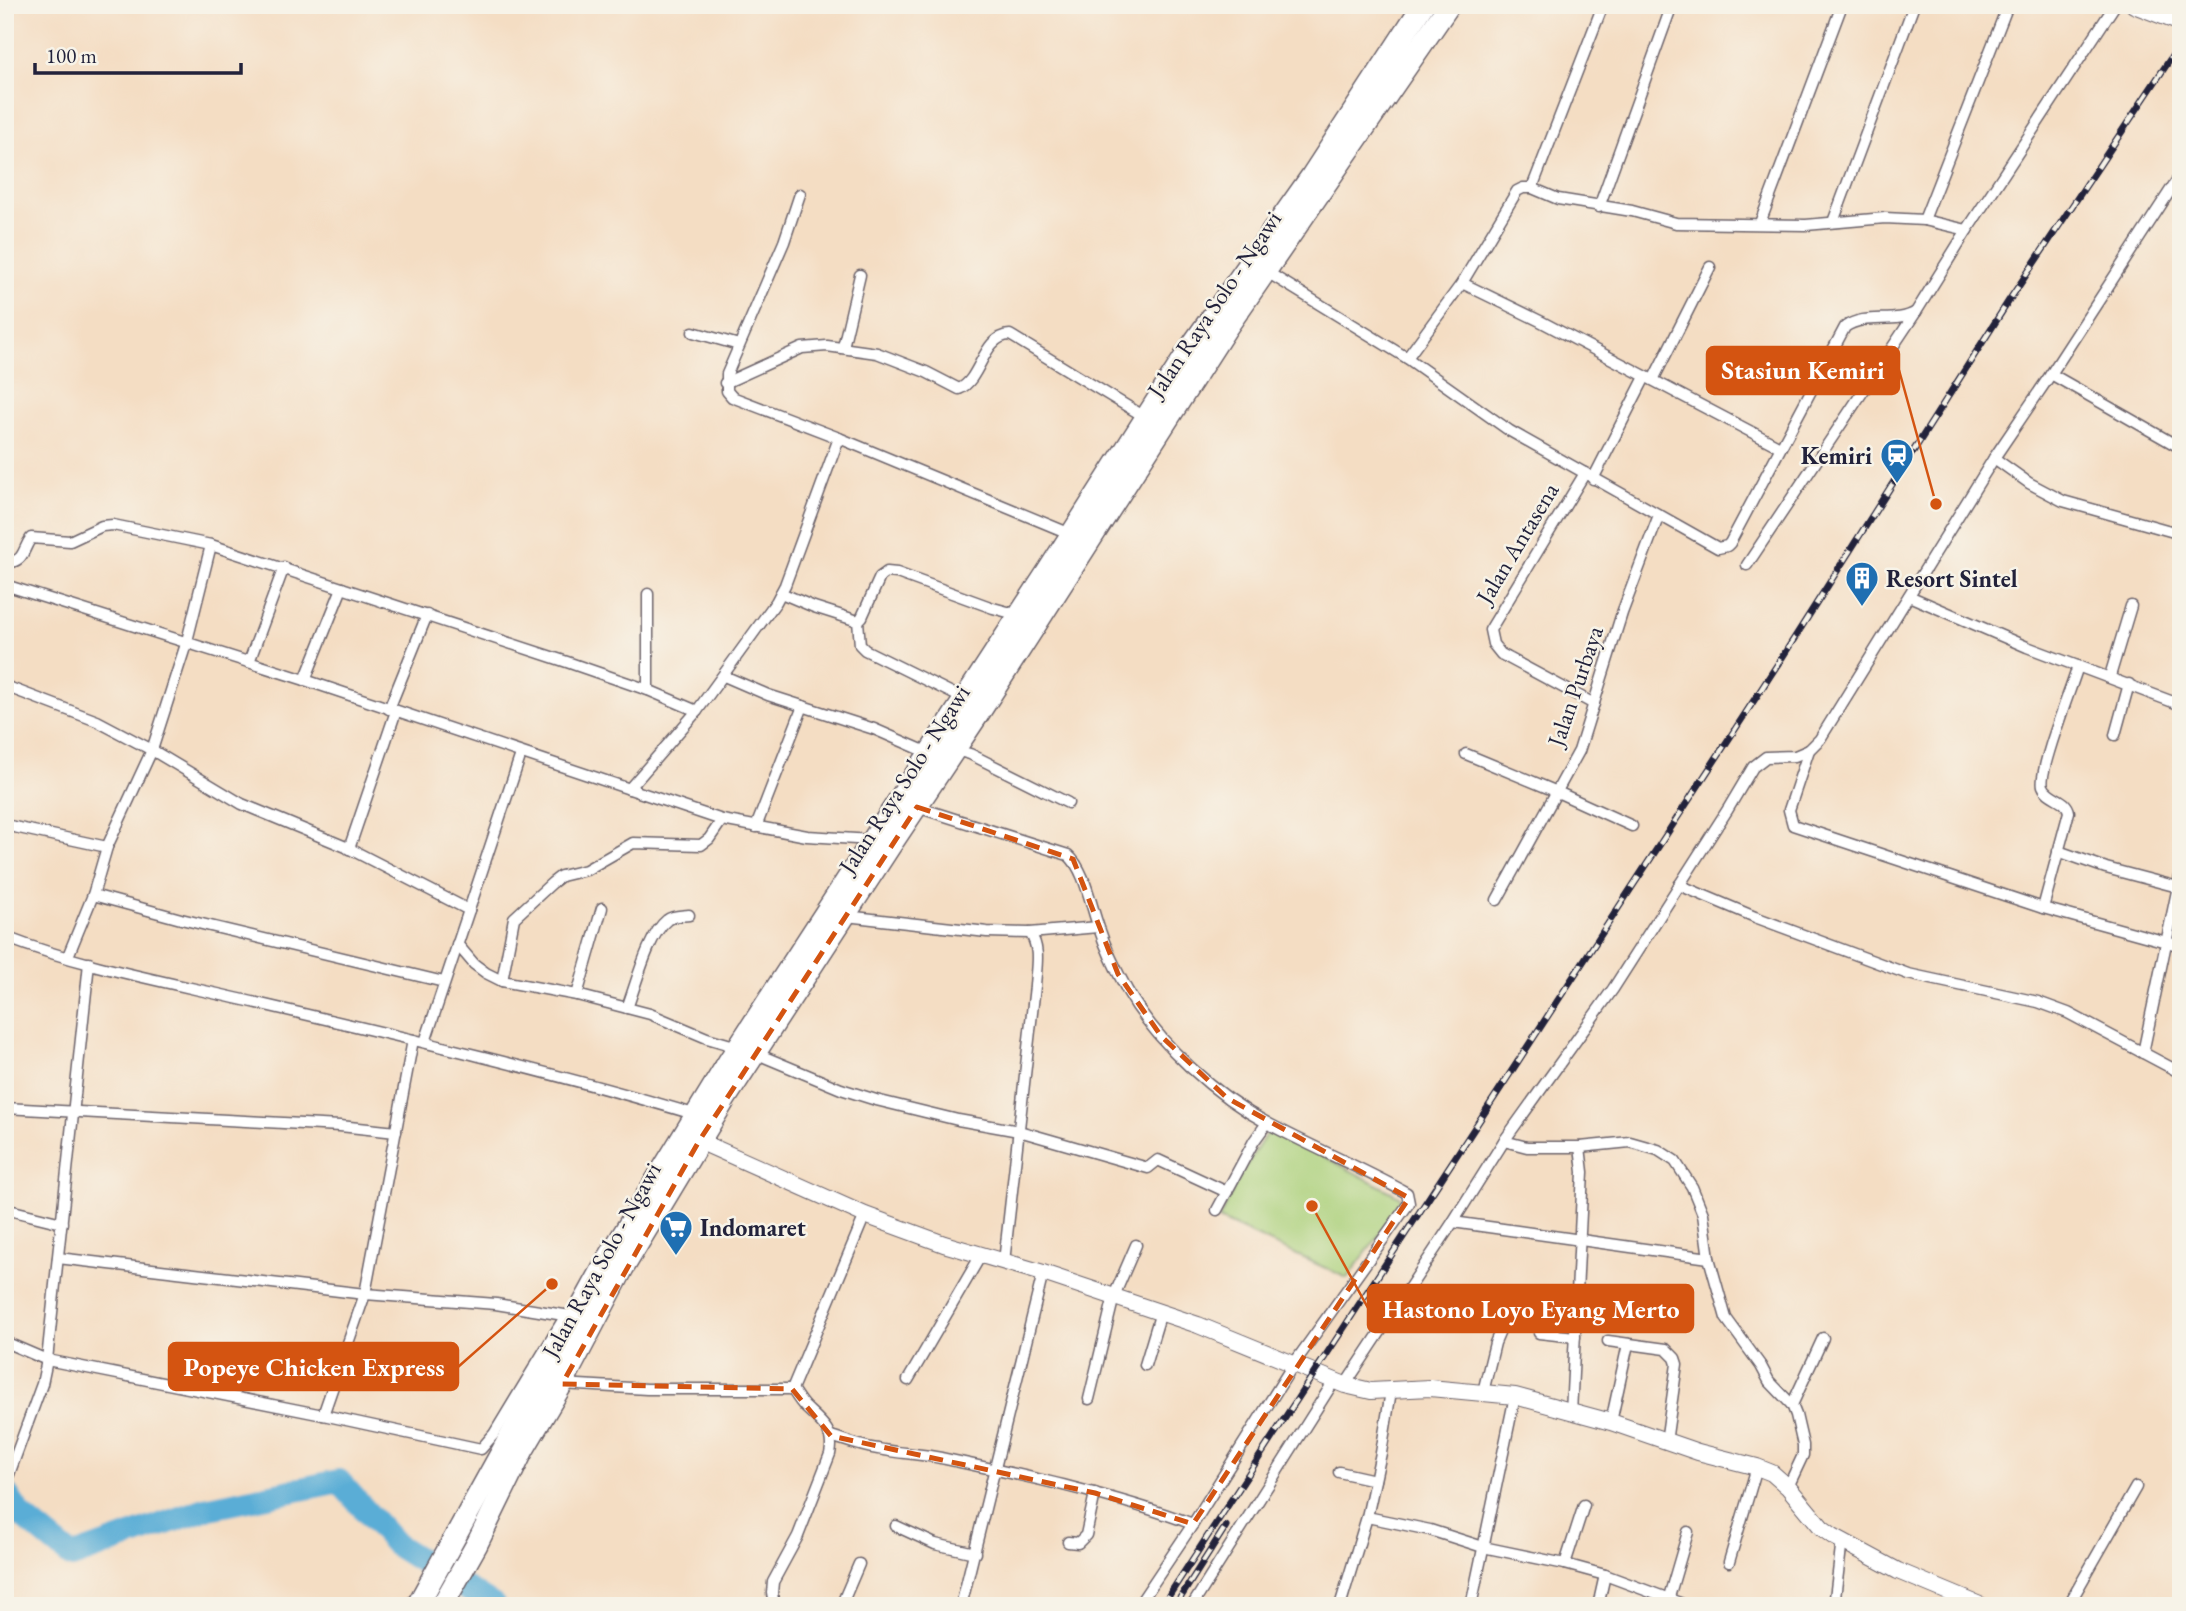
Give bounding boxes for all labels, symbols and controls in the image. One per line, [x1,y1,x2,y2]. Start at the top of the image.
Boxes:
scale bar [35,32,242,76]
text: 100 m [46,42,97,69]
street label: Jalan Raya Solo - Ngawi [1139,205,1288,405]
callout: Stasiun Kemiri [1707,347,1899,394]
text: Stasiun Kemiri [1721,353,1885,387]
station icon: Kemiri [1878,436,1916,485]
place label: Kemiri [1801,440,1872,471]
street label: Jalan Antasena [1468,476,1566,611]
building icon: Resort Sintel [1843,559,1881,608]
place label: Resort Sintel [1886,563,2018,594]
street label: Jalan Purbaya [1539,621,1610,752]
street label: Jalan Raya Solo - Ngawi [830,679,977,881]
street label: Jalan Raya Solo - Ngawi [533,1157,668,1365]
supermarket icon: Indomaret [657,1208,695,1257]
place label: Indomaret [700,1212,806,1243]
callout: Hastono Loyo Eyang Merto [1368,1285,1693,1332]
text: Hastono Loyo Eyang Merto [1382,1292,1680,1326]
callout: Popeye Chicken Express [169,1343,458,1390]
text: Popeye Chicken Express [183,1350,445,1384]

